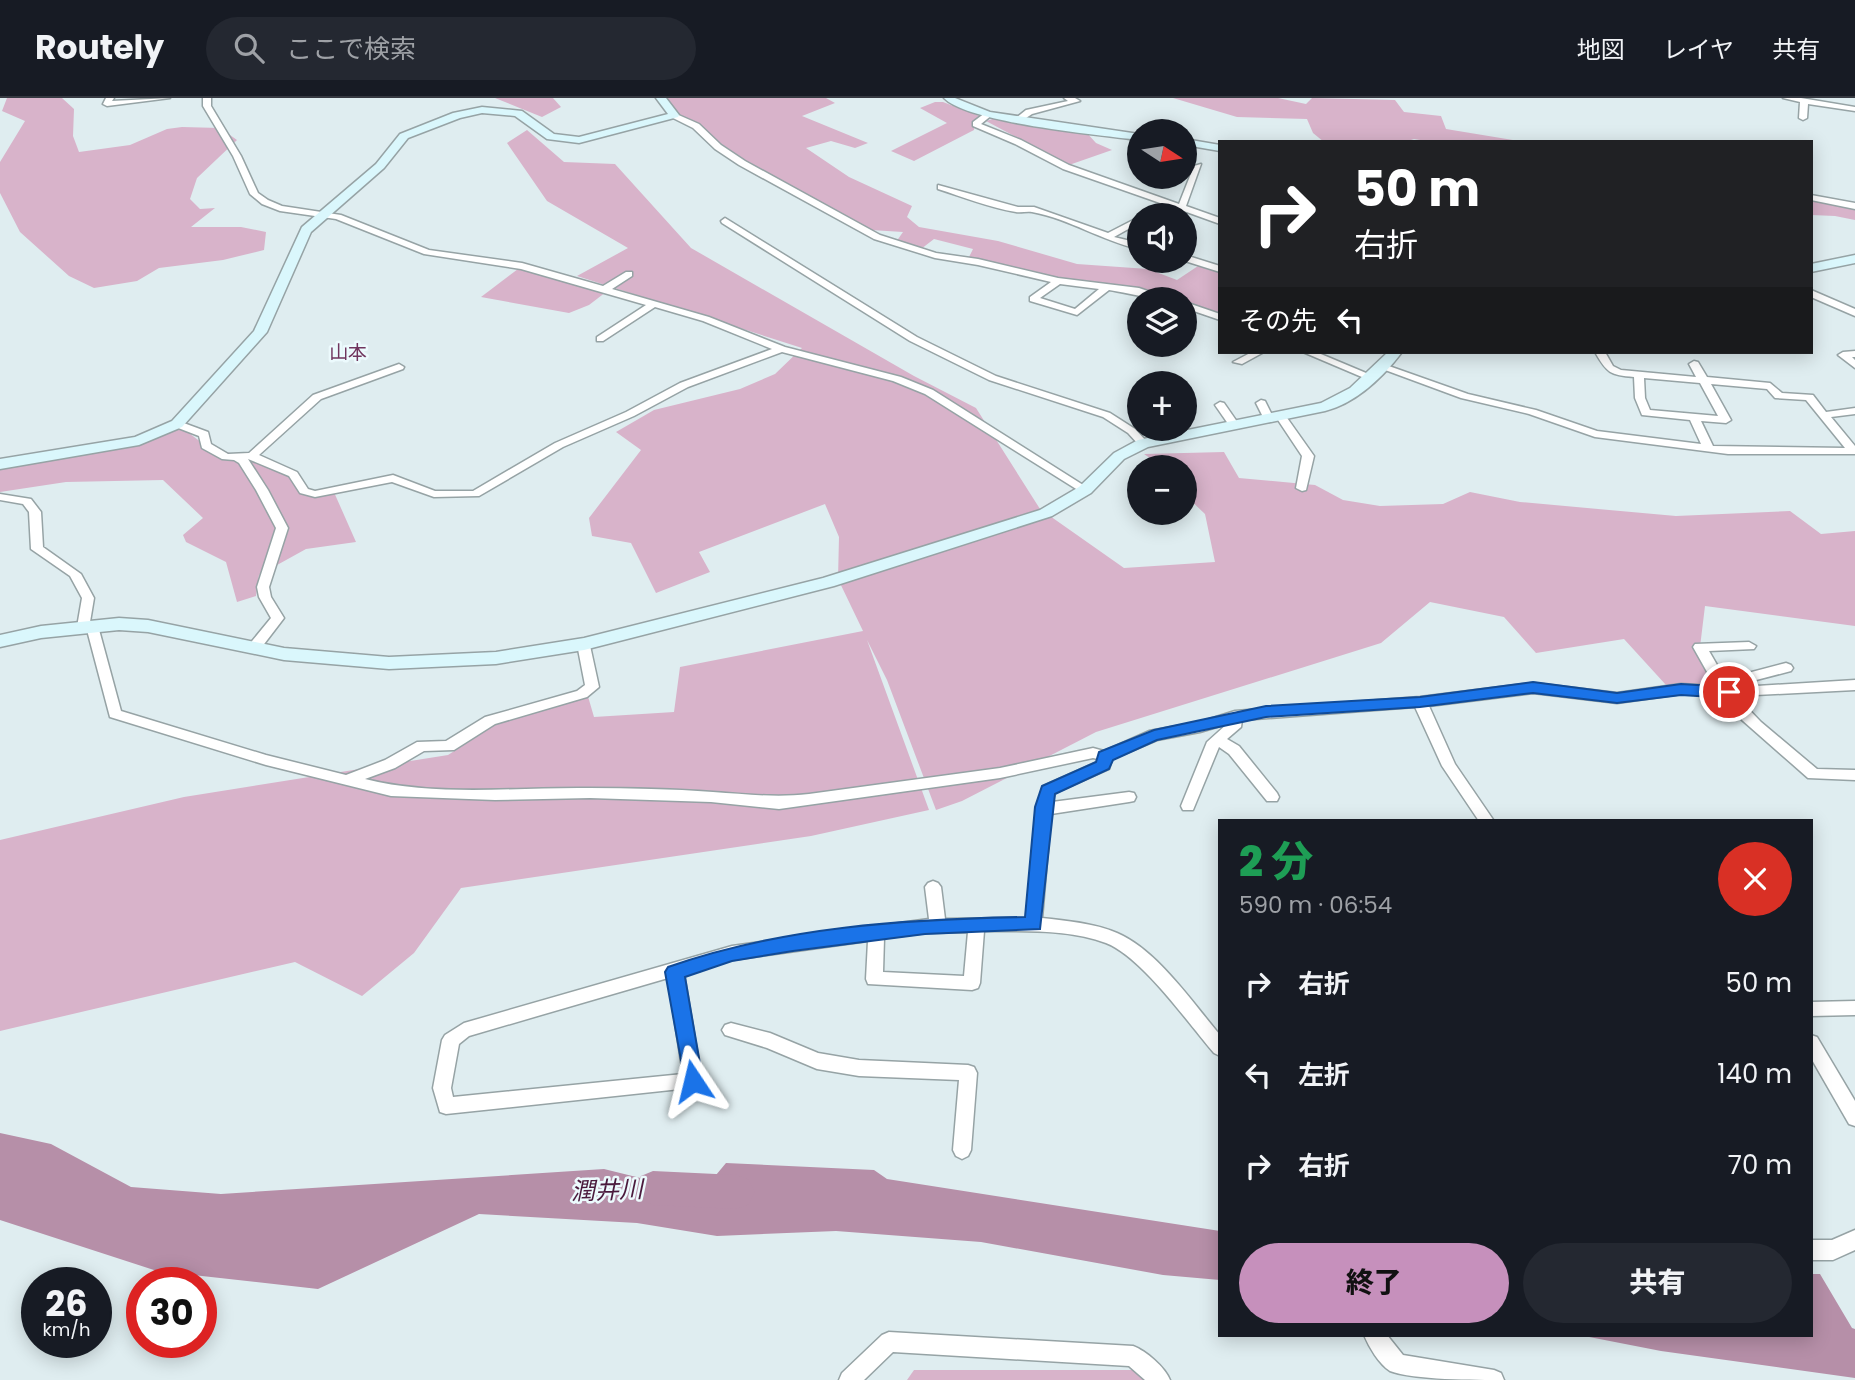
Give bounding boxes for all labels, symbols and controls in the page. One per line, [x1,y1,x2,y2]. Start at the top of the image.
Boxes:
search box [206,17,696,80]
text: Routely [35,24,164,71]
icon: search [230,29,268,67]
text: ここで検索 [286,31,416,67]
text: 地図 [1577,33,1625,66]
text: レイヤ [1663,33,1734,66]
text: 共有 [1772,33,1820,66]
north arrow [1127,119,1197,189]
map controls [1127,119,1197,525]
text: 50 m [1354,155,1480,223]
icon: right [1239,168,1330,259]
button: sound [1127,203,1197,273]
text: 右折 [1354,222,1418,267]
button: layers [1127,287,1197,357]
icon: left [1331,301,1369,339]
text: その先 [1239,303,1317,339]
district label: 山本 [329,339,367,366]
button: + [1127,371,1197,441]
button: − [1127,455,1197,525]
pin [1699,662,1759,722]
icon: arrive [1710,673,1748,711]
text: 2 分 [1239,832,1313,891]
button: close [1718,842,1792,916]
text: 590 m · 06:54 [1239,889,1392,921]
icon: right [1239,965,1277,1003]
text: 50 m [1726,965,1792,1001]
text: 右折 [1298,966,1350,1002]
position arrow [656,1044,730,1118]
icon: left [1239,1056,1277,1094]
text: 140 m [1717,1056,1792,1092]
text: 左折 [1298,1057,1350,1093]
icon: right [1239,1147,1277,1185]
text: 70 m [1728,1147,1792,1183]
text: 右折 [1298,1148,1350,1184]
water label: 潤井川 [570,1172,647,1208]
button: 終了 [1239,1243,1509,1323]
button: 共有 [1523,1243,1792,1323]
speed limit sign: 30 [126,1267,217,1358]
text: 26 [45,1279,88,1328]
text: km/h [43,1317,90,1342]

